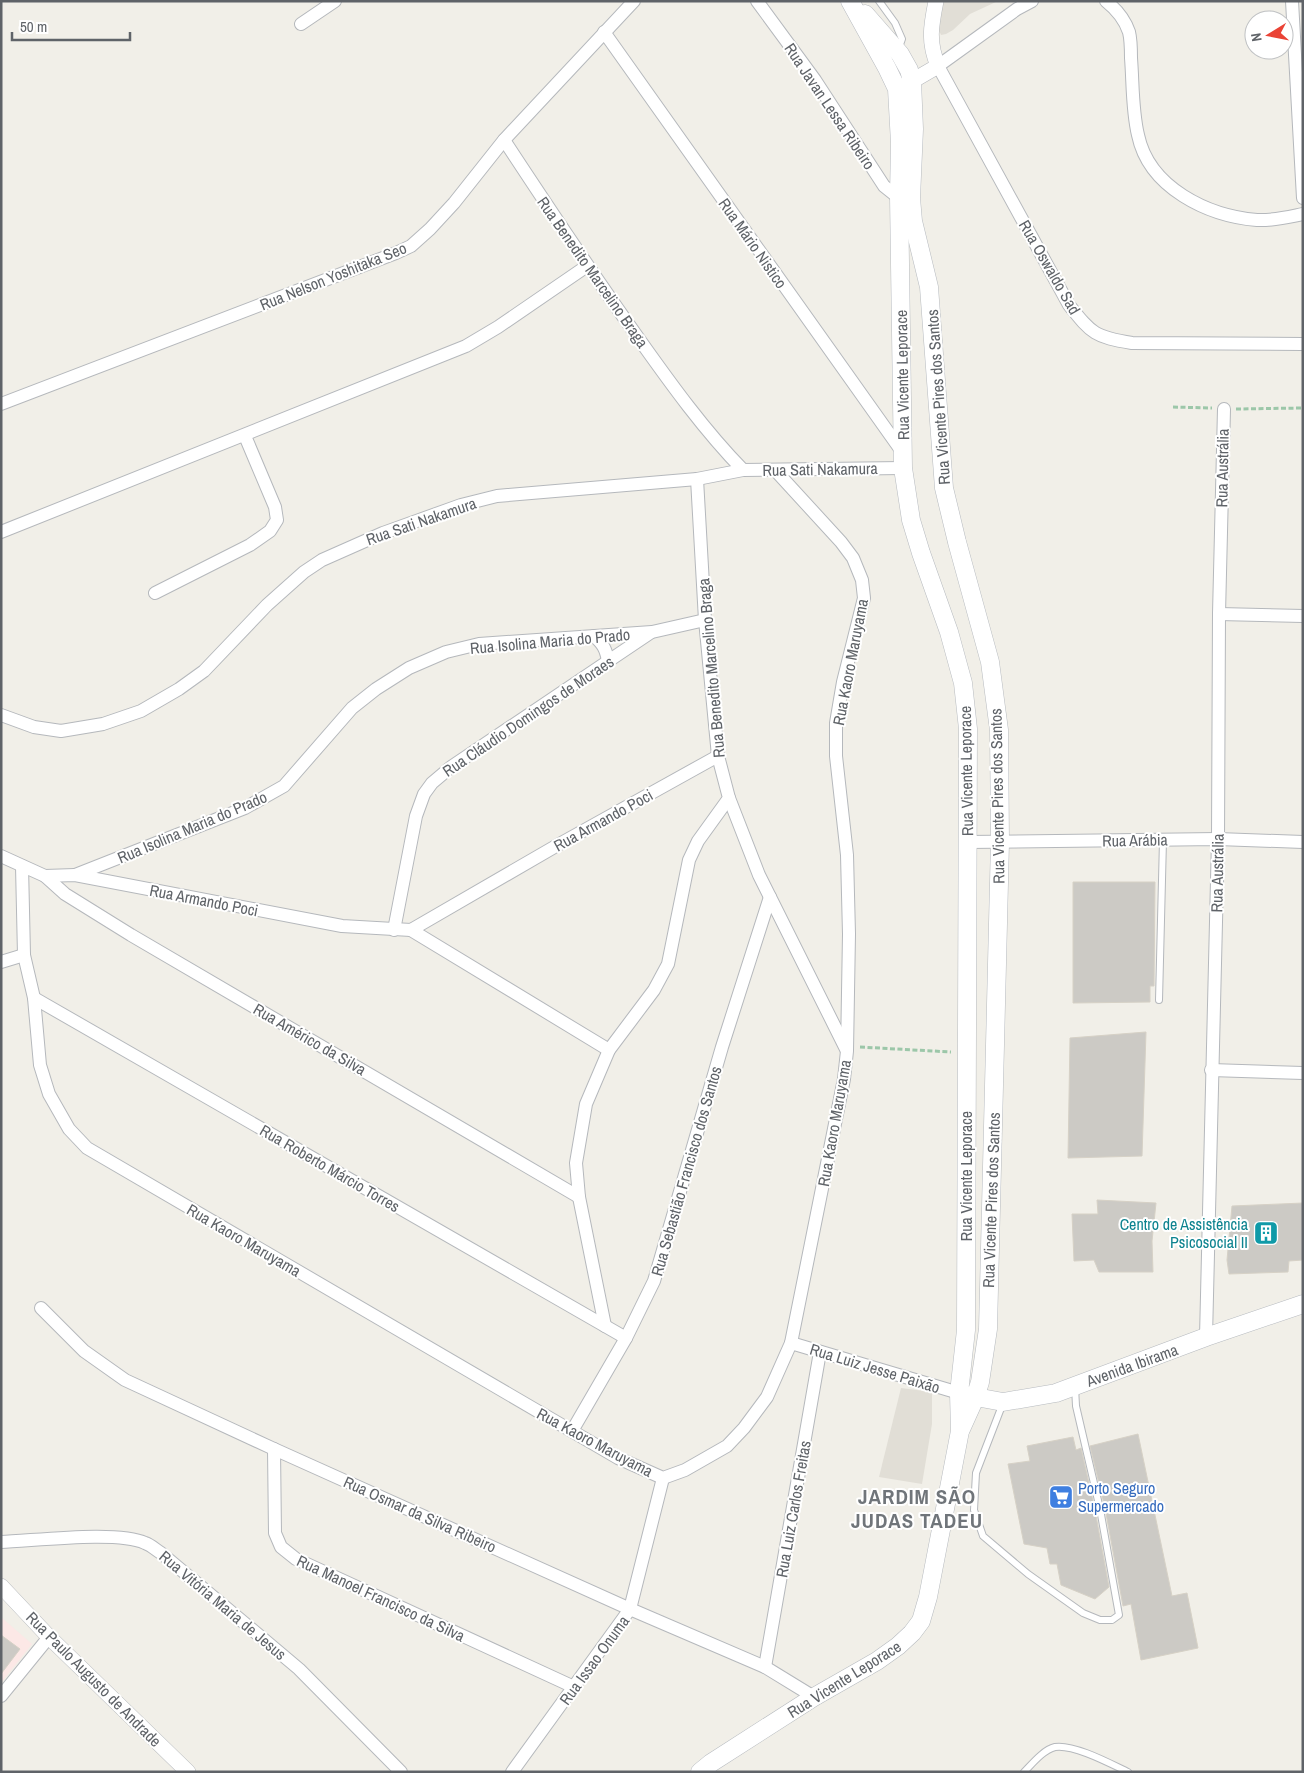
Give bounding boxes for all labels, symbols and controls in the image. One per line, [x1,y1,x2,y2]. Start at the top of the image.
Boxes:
scale bar [12,10,130,42]
north arrow [1244,10,1294,60]
text: 50 m [20,16,47,37]
text: N [1247,32,1266,43]
street label: Rua Javan Lessa Ribeiro [779,38,881,174]
street label: Rua Benedito Marcelino Braga [532,192,654,353]
street label: Rua Mário Nistico [714,193,792,293]
street label: Rua Oswaldo Sad [1014,216,1086,318]
street label: Rua Nelson Yoshitaka Seo [256,237,410,315]
street label: Rua Vicente Pires dos Santos [921,309,955,485]
street label: Rua Vicente Leporace [890,310,914,440]
street label: Rua Austrália [1210,428,1234,508]
street label: Rua Sati Nakamura [762,457,878,481]
street label: Rua Sati Nakamura [363,492,480,550]
street label: Rua Benedito Marcelino Braga [692,577,730,759]
street label: Rua Kaoro Maruyama [827,596,873,727]
street label: Rua Isolina Maria do Prado [469,623,631,659]
street label: Rua Cláudio Domingos de Moraes [438,650,618,782]
street label: Rua Vicente Leporace [954,706,978,836]
street label: Rua Vicente Pires dos Santos [984,708,1010,884]
street label: Rua Armando Poci [550,784,656,856]
street label: Rua Isolina Maria do Prado [114,786,270,868]
street label: Rua Arábia [1102,828,1169,852]
street label: Rua Austrália [1205,833,1229,913]
street label: Rua Armando Poci [148,879,260,921]
street label: Rua Américo da Silva [250,998,371,1081]
street label: Rua Kaoro Maruyama [812,1057,856,1188]
street label: Rua Sebastião Francisco dos Santos [645,1063,727,1279]
street label: Rua Vicente Leporace [955,1111,977,1241]
street label: Rua Vicente Pires dos Santos [977,1112,1005,1288]
street label: Rua Roberto Márcio Torres [256,1119,404,1217]
street label: Rua Kaoro Maruyama [183,1198,306,1282]
place label: Centro de Assistência Psicosocial II [1120,1213,1249,1253]
building icon: Centro de Assistência Psicosocial II [1253,1220,1279,1246]
street label: Rua Luiz Jesse Paixão [807,1338,943,1398]
street label: Avenida Ibirama [1082,1338,1182,1392]
street label: Rua Kaoro Maruyama [533,1402,657,1482]
street label: Rua Luiz Carlos Freitas [770,1439,816,1579]
street label: Rua Osmar da Silva Ribeiro [340,1470,500,1558]
place label: Porto Seguro Supermercado [1078,1477,1164,1517]
district label: JARDIM SÃO JUDAS TADEU [851,1482,983,1535]
supermarket icon: Porto Seguro Supermercado [1048,1484,1074,1510]
street label: Rua Vitória Maria de Jesus [155,1545,291,1665]
street label: Rua Manoel Francisco da Silva [293,1549,469,1647]
street label: Rua Paulo Augusto de Andrade [21,1606,167,1752]
street label: Rua Issao Onuma [554,1610,634,1709]
street label: Rua Vicente Leporace [783,1635,905,1723]

